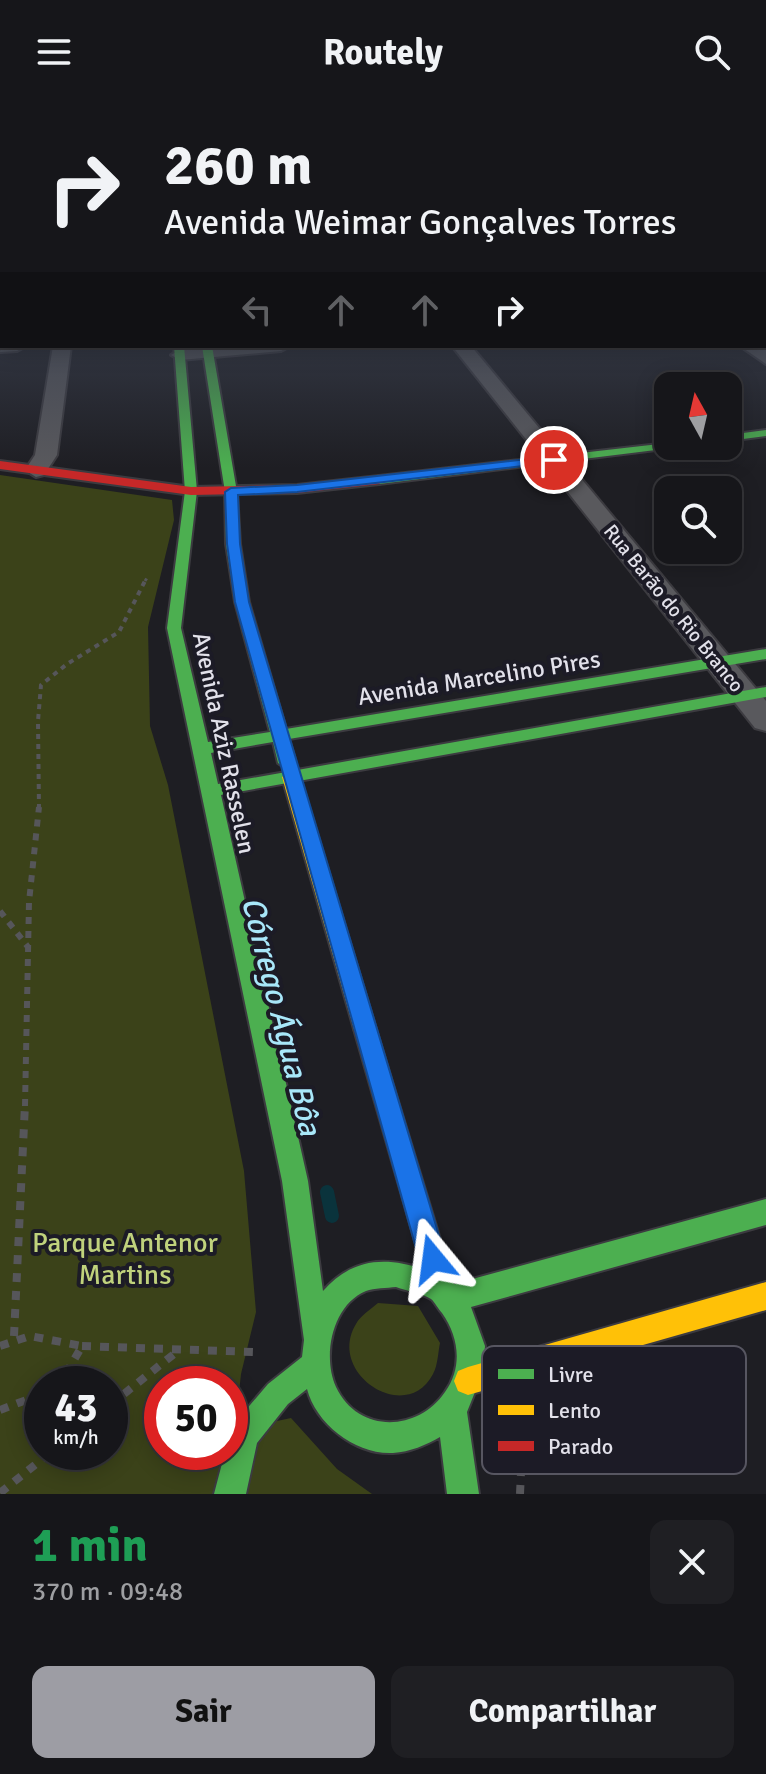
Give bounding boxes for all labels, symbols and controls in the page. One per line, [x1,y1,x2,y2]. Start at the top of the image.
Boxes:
icon: menu [32,30,76,74]
text: Routely [323,30,443,75]
icon: search [690,30,734,74]
text: 260 m [164,131,312,200]
icon: right [32,136,136,240]
text: Avenida Weimar Gonçalves Torres [164,200,677,245]
icon: left [235,288,279,332]
icon: ahead [319,288,363,332]
icon: ahead [403,288,447,332]
icon: right [487,288,531,332]
north arrow [654,372,742,460]
map controls [654,372,742,564]
pin [520,426,588,494]
icon: arrive [532,438,576,482]
button: search [654,476,742,564]
street label: Rua Barão do Rio Branco [598,519,749,697]
street label: Avenida Aziz Rasselen [186,629,262,857]
street label: Avenida Marcelino Pires [356,644,602,712]
water label: Córrego Água Bôa [233,893,330,1140]
position arrow [391,1217,475,1301]
park label: Parque Antenor Martins [32,1226,219,1292]
legend [482,1346,746,1474]
text: Livre [548,1361,594,1388]
speed limit sign: 50 [144,1366,248,1470]
text: 43 [54,1383,98,1433]
text: Lento [548,1397,601,1424]
text: km/h [53,1425,99,1450]
text: Parado [548,1433,613,1460]
text: 1 min [32,1516,148,1575]
button: close [650,1520,734,1604]
text: 370 m · 09:48 [32,1576,183,1608]
button: Sair [32,1666,375,1758]
button: Compartilhar [391,1666,734,1758]

